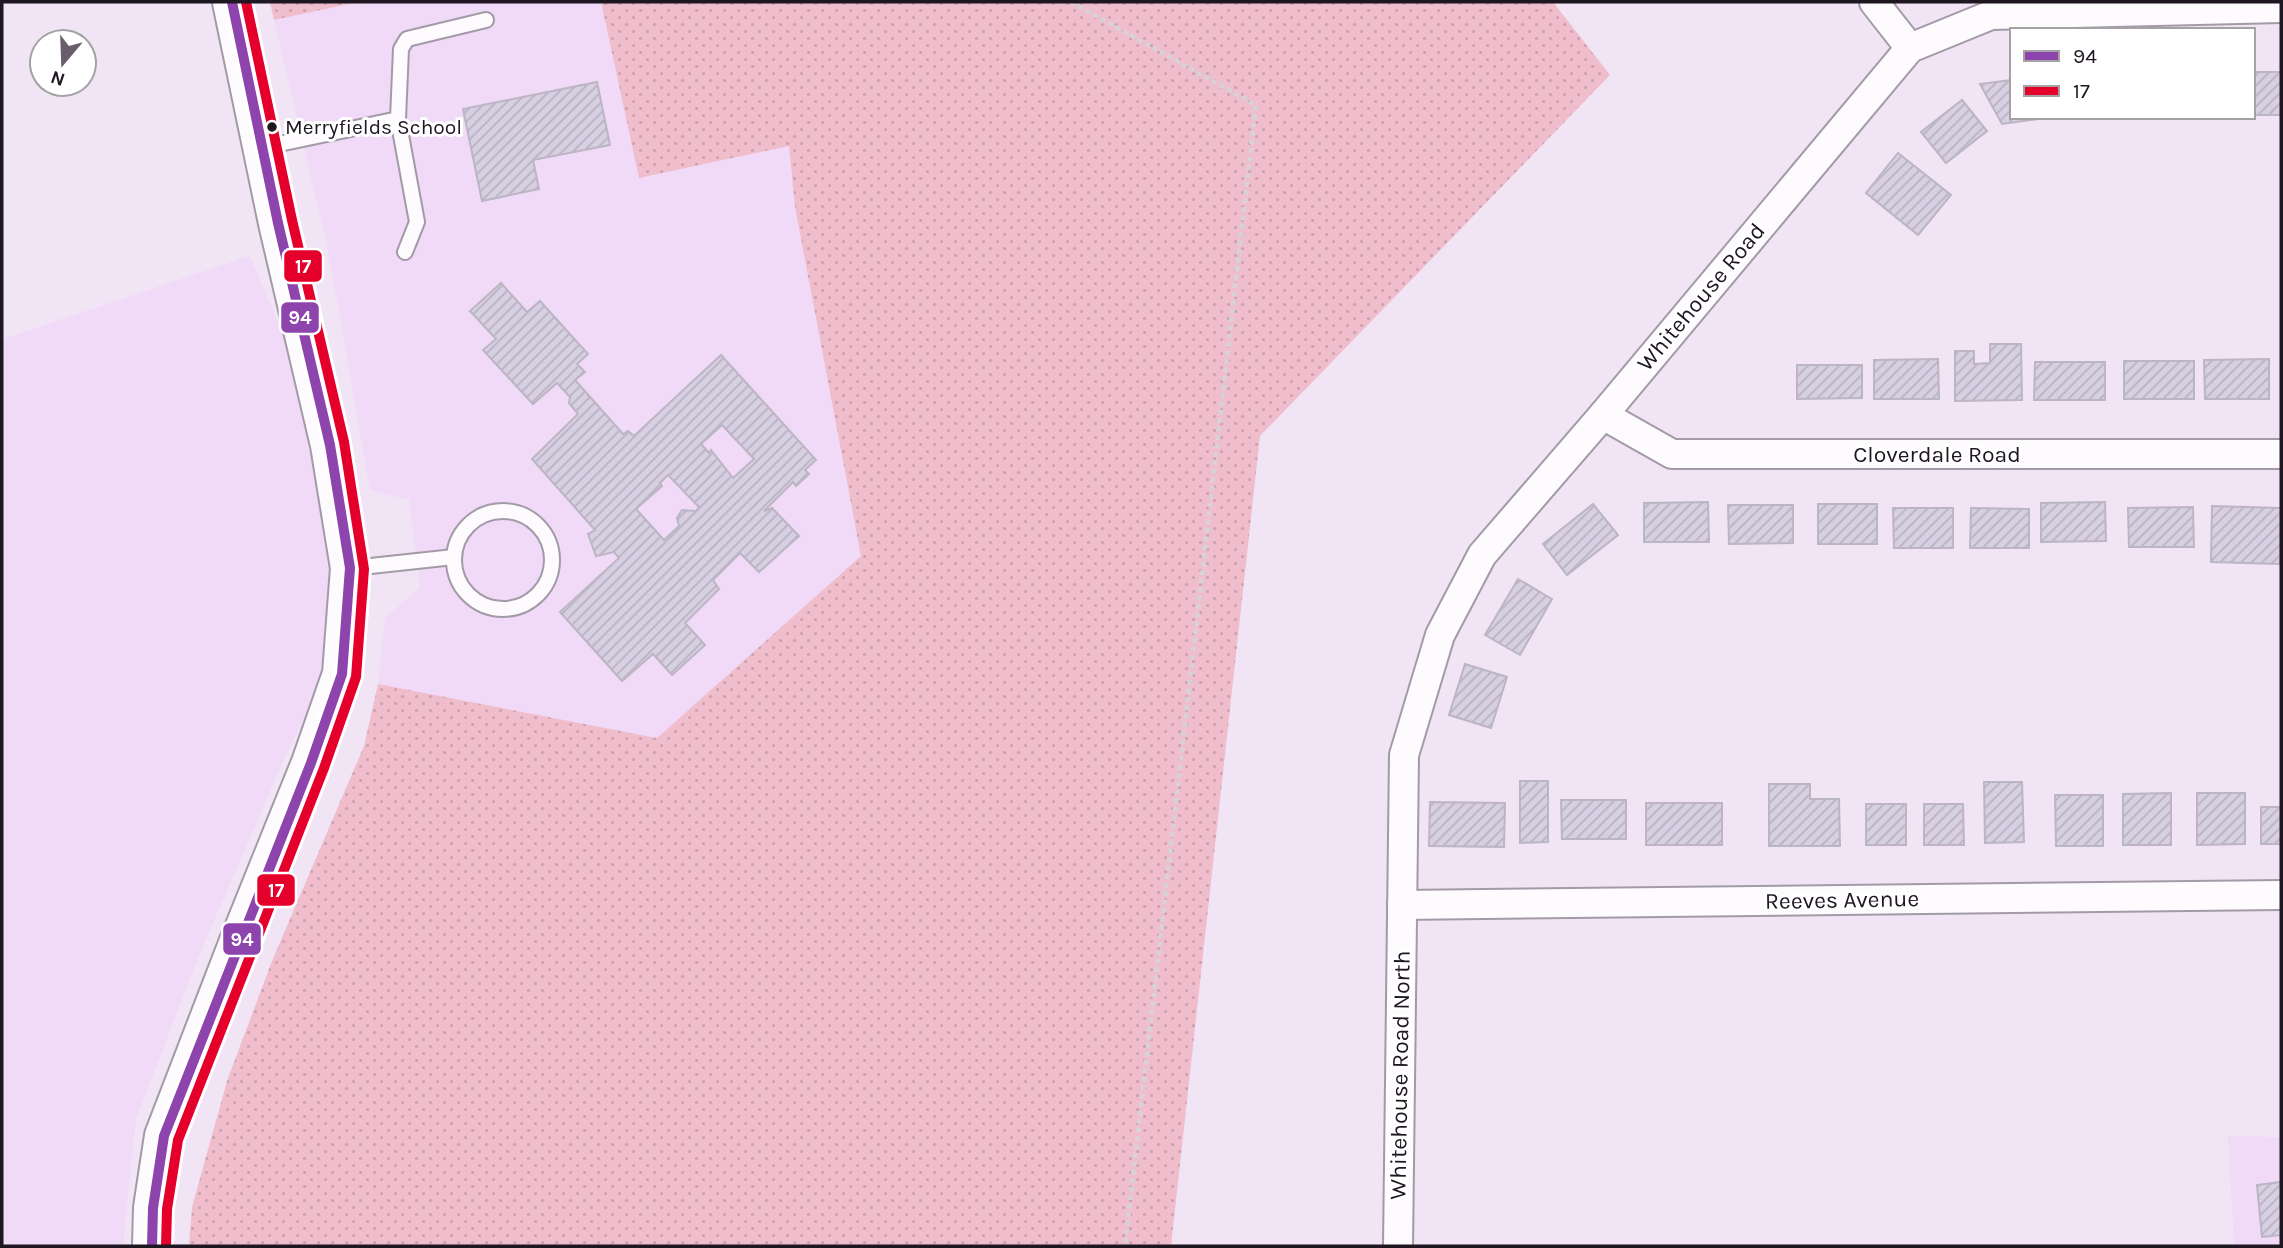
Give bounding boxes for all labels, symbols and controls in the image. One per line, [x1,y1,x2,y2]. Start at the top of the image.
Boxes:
north arrow [28,28,98,98]
legend [2010,28,2255,119]
text: 94 [2073,44,2097,68]
text: N [48,66,68,91]
text: 17 [2073,79,2090,103]
place label: Merryfields School [285,115,462,139]
marker: Merryfields School [265,120,279,134]
street label: Whitehouse Road [1631,218,1771,376]
line badge: 17 [283,249,323,283]
text: 17 [295,256,312,278]
line badge: 94 [280,301,320,334]
text: 94 [289,307,312,329]
street label: Cloverdale Road [1853,441,2021,468]
line badge: 17 [256,873,296,907]
text: 17 [268,880,285,902]
street label: Reeves Avenue [1765,885,1919,915]
line badge: 94 [222,922,262,956]
text: 94 [231,929,254,951]
street label: Whitehouse Road North [1384,950,1416,1200]

